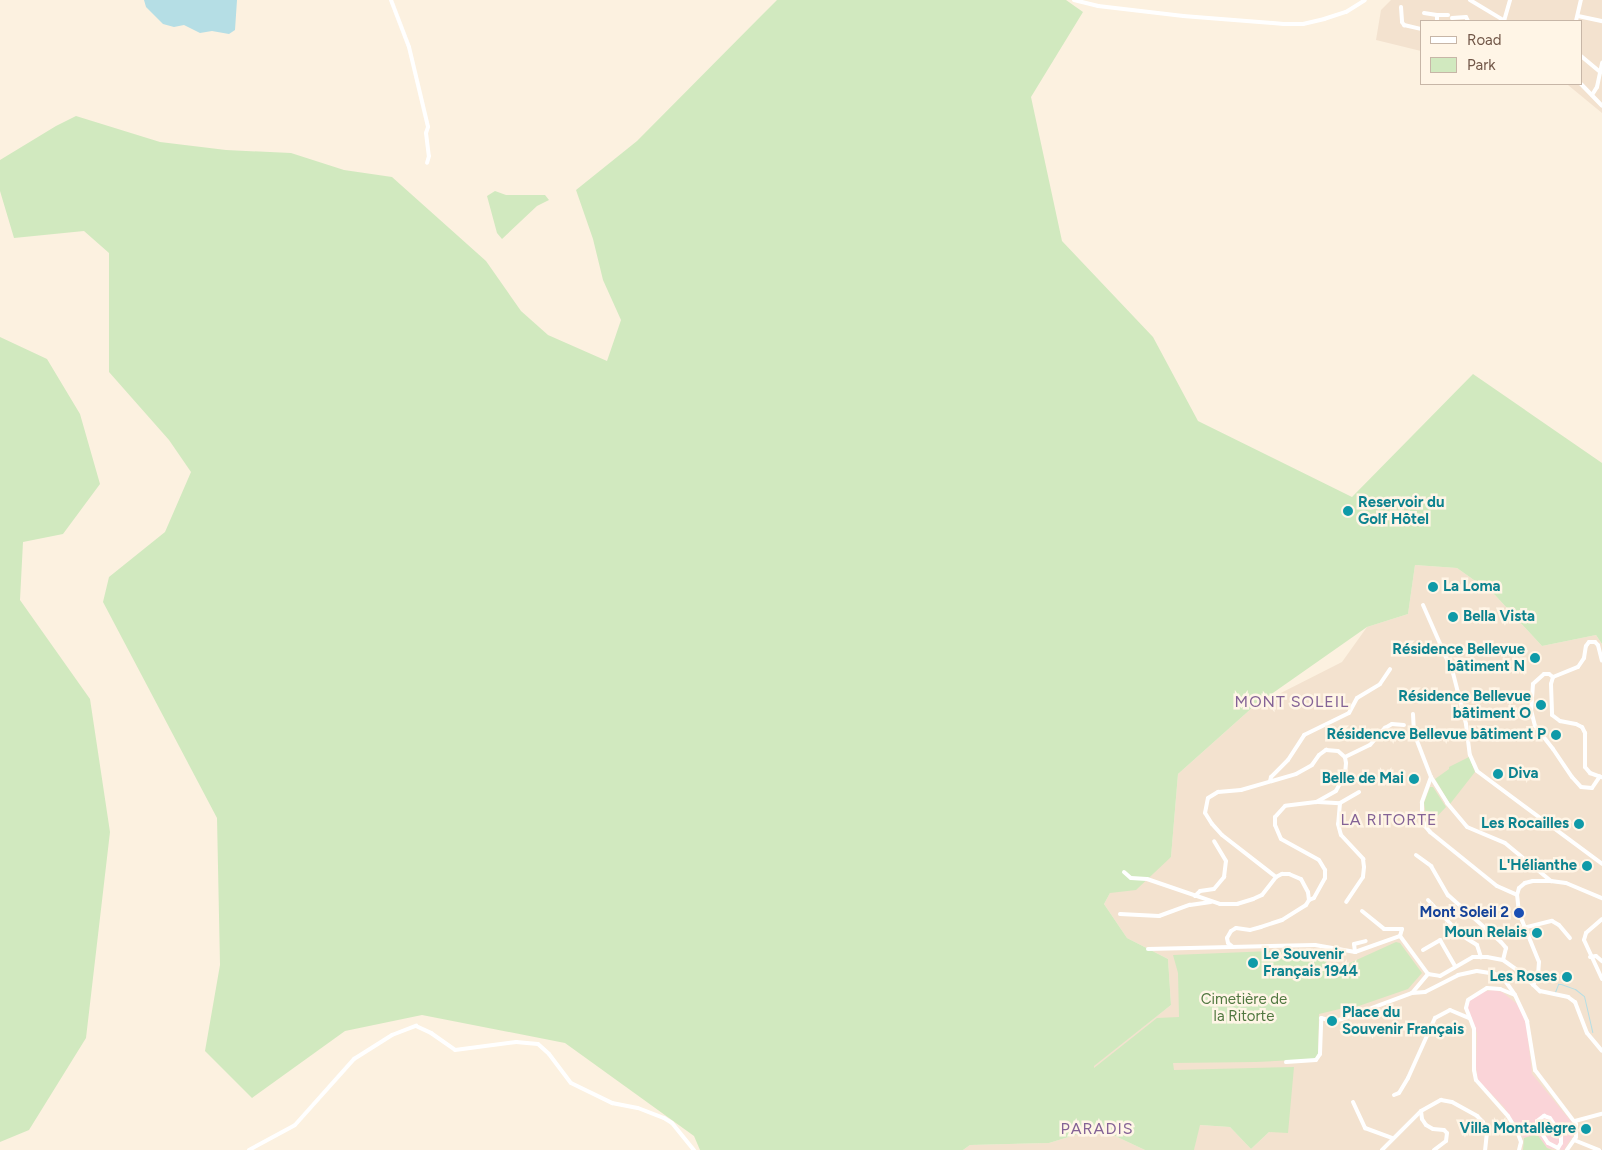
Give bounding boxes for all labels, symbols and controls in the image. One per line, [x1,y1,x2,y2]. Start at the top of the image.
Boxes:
legend [1420,20,1582,85]
text: Road [1467,31,1502,49]
text: Park [1467,56,1496,74]
place label: Reservoir du Golf Hôtel [1358,493,1444,528]
marker: Reservoir du Golf Hôtel [1342,505,1354,517]
place label: La Loma [1443,578,1500,596]
marker: La Loma [1427,581,1439,593]
place label: Bella Vista [1463,608,1535,626]
marker: Bella Vista [1447,611,1459,623]
place label: Résidence Bellevue bâtiment N [1392,640,1525,675]
marker: Résidence Bellevue bâtiment N [1529,652,1541,664]
place label: Résidence Bellevue bâtiment O [1398,687,1531,722]
district label: MONT SOLEIL [1233,692,1351,712]
marker: Résidence Bellevue bâtiment O [1535,699,1547,711]
place label: Résidencve Bellevue bâtiment P [1326,726,1546,744]
marker: Résidencve Bellevue bâtiment P [1550,729,1562,741]
place label: Diva [1508,765,1539,783]
marker: Diva [1492,768,1504,780]
place label: Belle de Mai [1322,770,1404,788]
marker: Belle de Mai [1408,773,1420,785]
district label: LA RITORTE [1339,810,1439,830]
place label: Les Rocailles [1481,815,1569,833]
marker: Les Rocailles [1573,818,1585,830]
place label: L'Hélianthe [1499,857,1577,875]
marker: L'Hélianthe [1581,860,1593,872]
place label: Mont Soleil 2 [1420,904,1509,922]
marker: Mont Soleil 2 [1513,907,1525,919]
place label: Moun Relais [1444,924,1527,942]
marker: Moun Relais [1531,927,1543,939]
place label: Le Souvenir Français 1944 [1263,945,1358,980]
marker: Le Souvenir Français 1944 [1247,957,1259,969]
place label: Les Roses [1489,968,1557,986]
marker: Les Roses [1561,971,1573,983]
park label: Cimetière de la Ritorte [1201,990,1287,1025]
place label: Place du Souvenir Français [1342,1003,1464,1038]
marker: Place du Souvenir Français [1326,1015,1338,1027]
district label: PARADIS [1060,1119,1134,1139]
place label: Villa Montallègre [1460,1120,1576,1138]
marker: Villa Montallègre [1580,1123,1592,1135]

